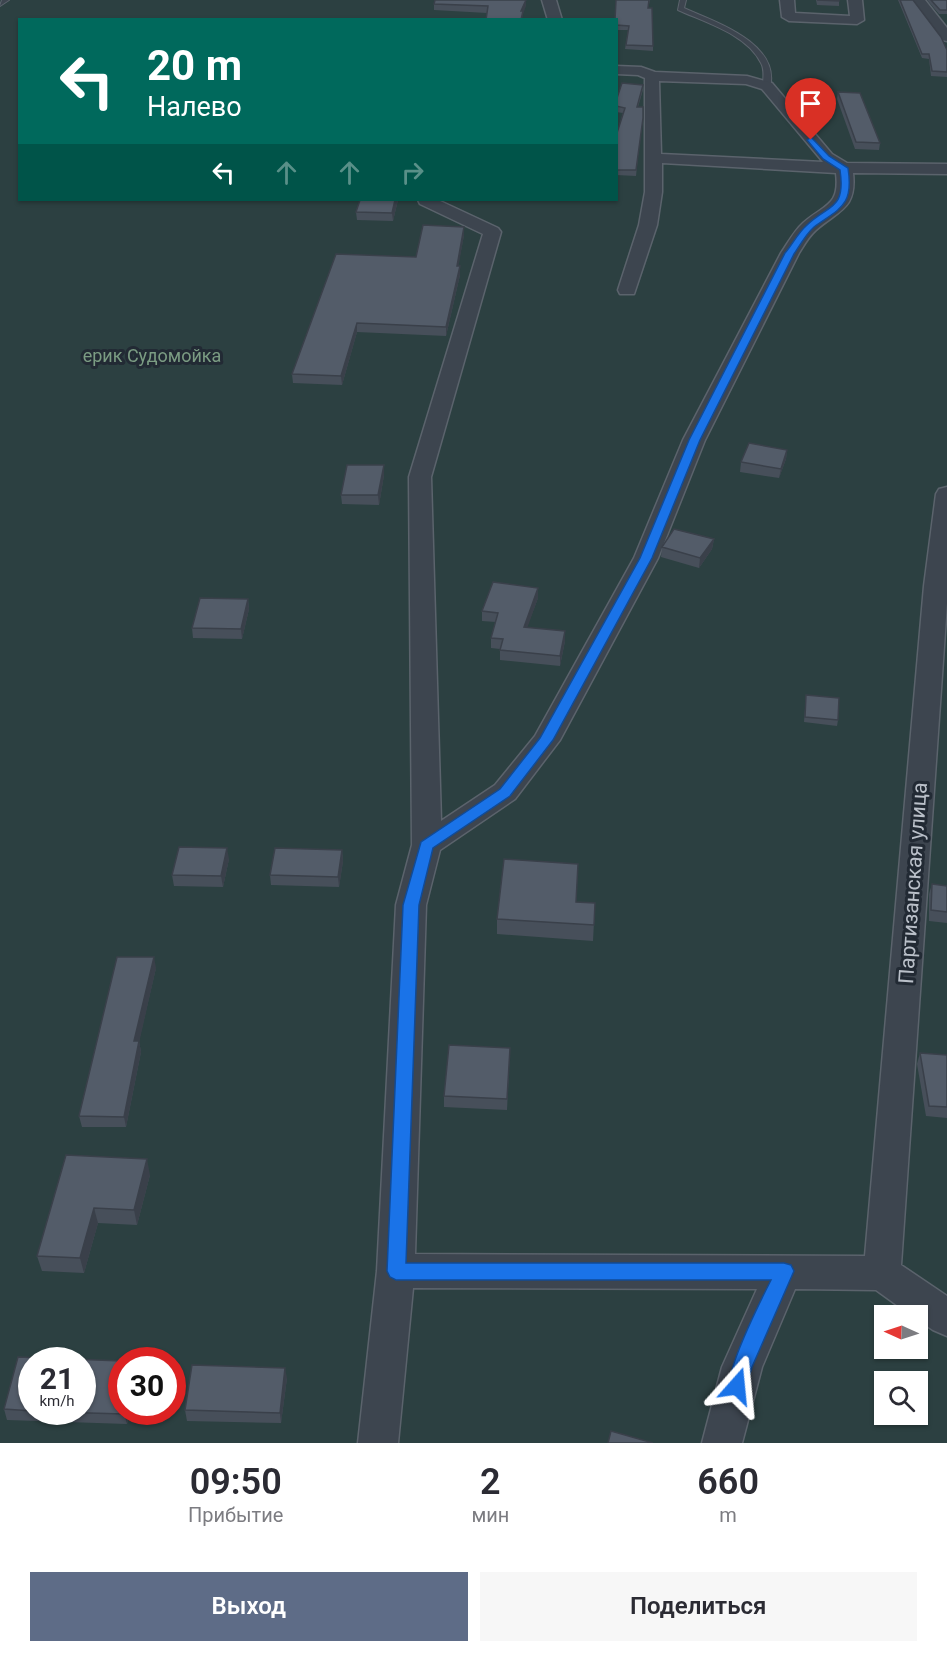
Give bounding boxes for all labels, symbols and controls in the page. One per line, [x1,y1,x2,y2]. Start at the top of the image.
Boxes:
text: 20 m [147,41,242,90]
icon: left [48,42,126,120]
pin [785,78,836,140]
icon: arrive [794,87,827,120]
text: Налево [147,91,242,123]
icon: left [207,156,240,189]
icon: ahead [270,156,303,189]
icon: ahead [333,156,366,189]
icon: right [396,156,429,189]
park label: ерик Судомойка [83,345,221,366]
street label: Партизанская улица [894,781,932,985]
north arrow [874,1305,928,1359]
map controls [874,1305,928,1425]
speed limit sign: 30 [108,1347,186,1425]
position arrow [705,1354,769,1418]
text: 21 [40,1361,74,1396]
button: search [874,1371,928,1425]
text: km/h [39,1392,75,1410]
text: 09:50 [190,1461,282,1503]
text: 2 [480,1461,501,1503]
text: 660 [697,1461,759,1503]
text: Прибытие [188,1503,283,1527]
text: мин [471,1503,509,1527]
text: m [719,1503,737,1527]
button: Выход [30,1572,468,1641]
button: Поделиться [480,1572,917,1641]

